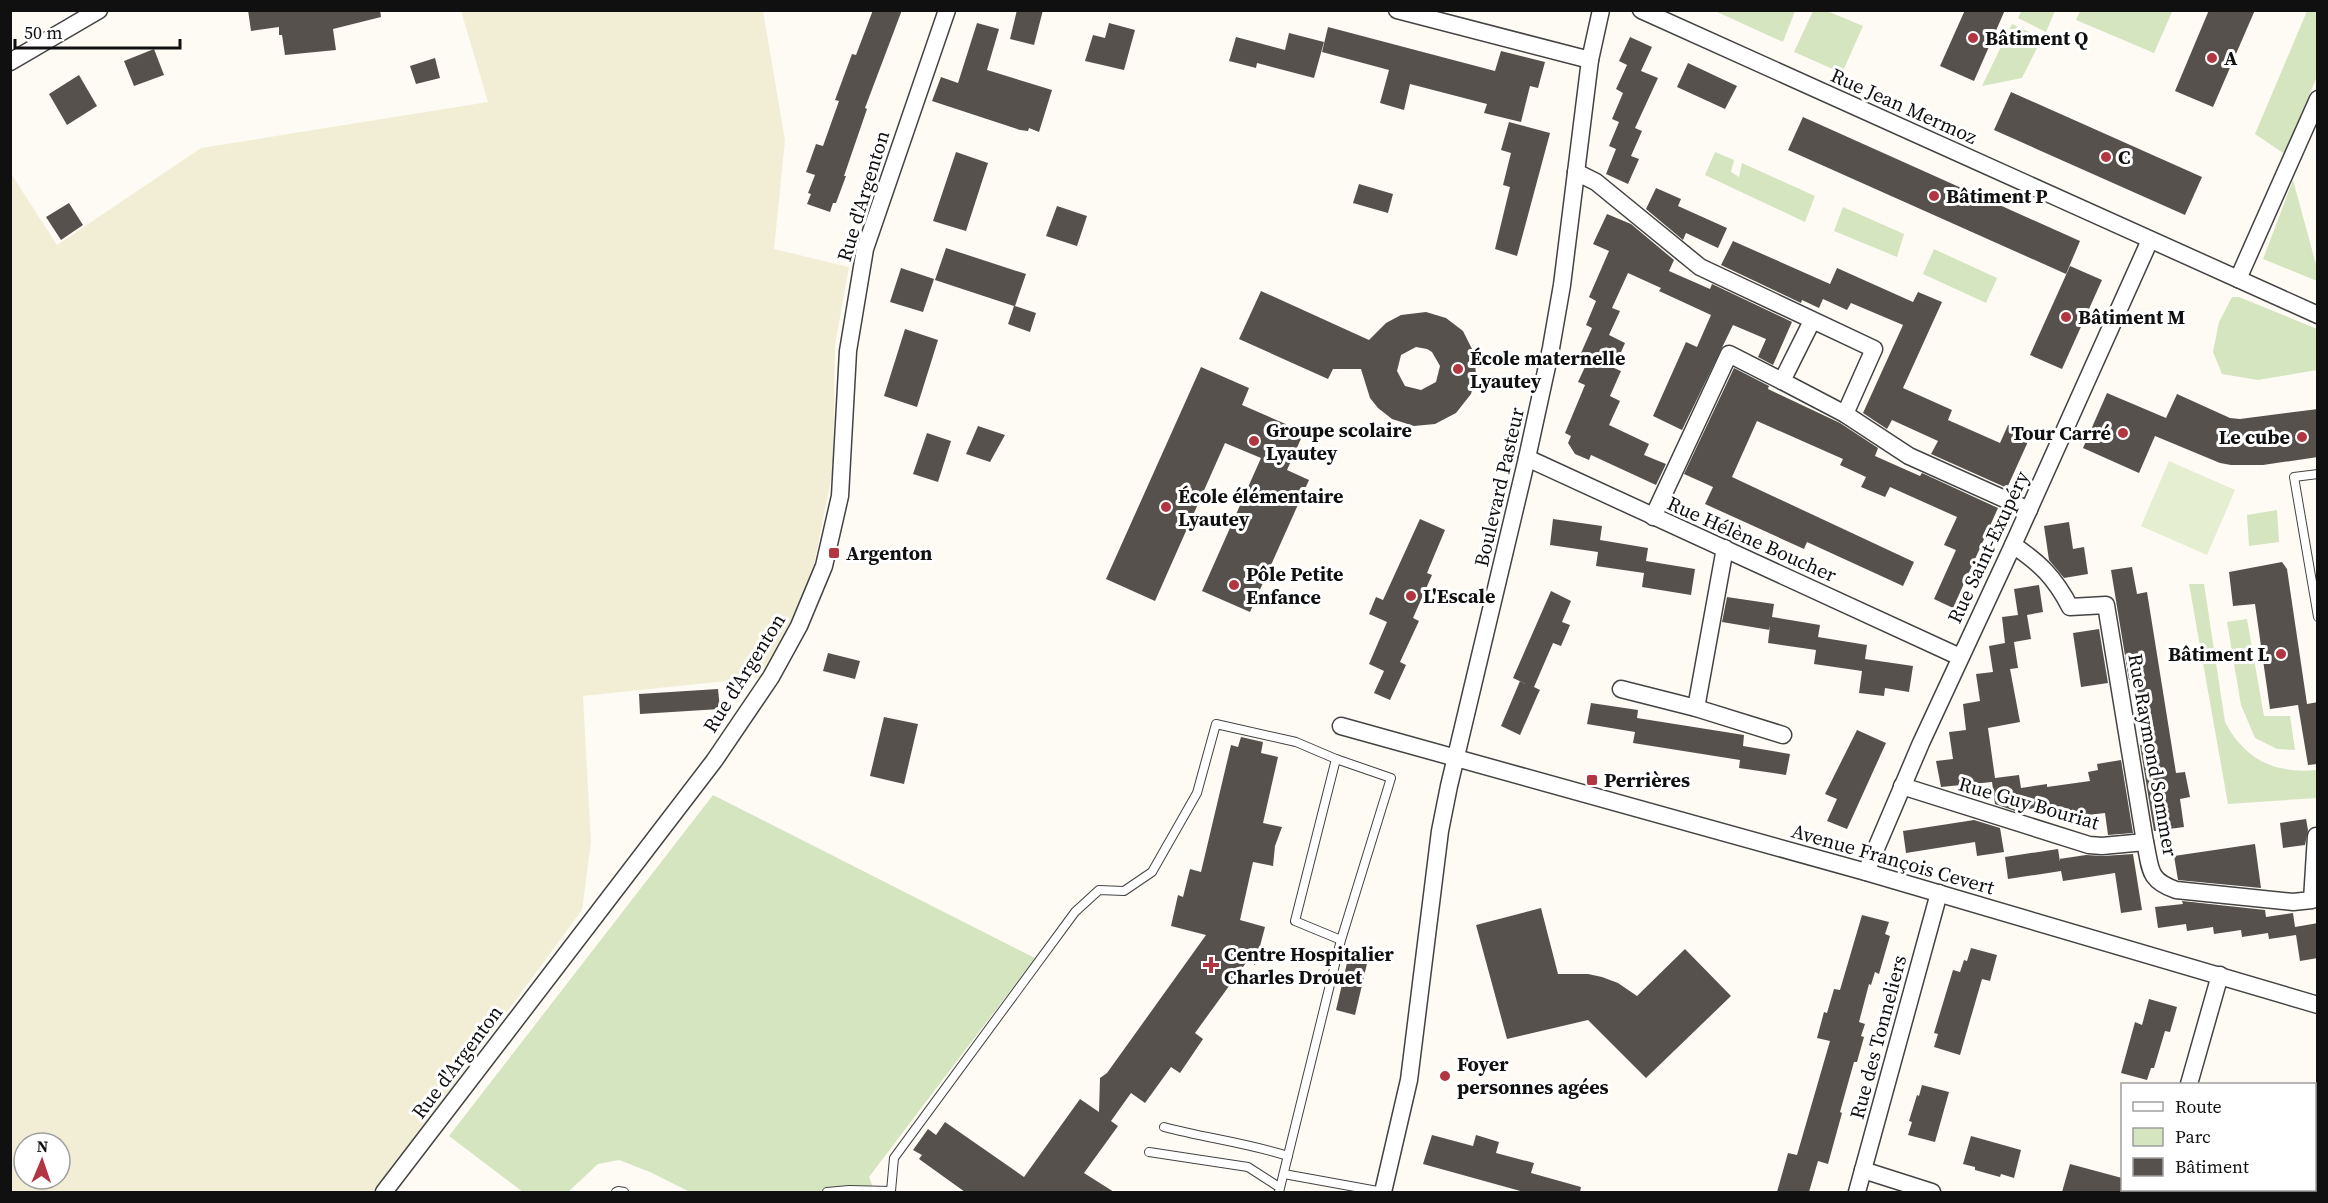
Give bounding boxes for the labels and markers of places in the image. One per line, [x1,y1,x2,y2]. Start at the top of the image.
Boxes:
place label: Bâtiment Q [1985,24,2088,52]
marker: Bâtiment Q [1966,31,1980,45]
place label: A [2224,44,2238,72]
marker: A [2205,51,2219,65]
place label: C [2118,143,2130,171]
marker: C [2099,150,2113,164]
place label: Bâtiment P [1946,182,2048,210]
marker: Bâtiment P [1927,189,1941,203]
place label: Bâtiment M [2078,303,2185,331]
marker: Bâtiment M [2059,310,2073,324]
place label: École maternelle Lyautey [1470,344,1625,395]
marker: École maternelle Lyautey [1451,362,1465,376]
place label: Groupe scolaire Lyautey [1266,416,1412,467]
place label: Tour Carré [2011,419,2111,447]
place label: Le cube [2219,423,2290,451]
marker: Tour Carré [2116,426,2130,440]
marker: Le cube [2295,430,2309,444]
marker: Groupe scolaire Lyautey [1247,434,1261,448]
place label: École élémentaire Lyautey [1178,482,1344,533]
marker: École élémentaire Lyautey [1159,500,1173,514]
place label: Argenton [846,539,932,567]
marker: Argenton [827,546,841,560]
place label: Pôle Petite Enfance [1246,560,1344,611]
marker: Pôle Petite Enfance [1227,578,1241,592]
place label: L'Escale [1423,582,1495,610]
marker: L'Escale [1404,589,1418,603]
place label: Bâtiment L [2168,640,2269,668]
marker: Bâtiment L [2274,647,2288,661]
place label: Perrières [1604,766,1690,794]
marker: Perrières [1585,773,1599,787]
place label: Centre Hospitalier Charles Drouet [1224,940,1394,991]
marker: Centre Hospitalier Charles Drouet [1202,956,1220,974]
place label: Foyer personnes agées [1457,1050,1609,1101]
marker: Foyer personnes agées [1438,1069,1452,1083]

